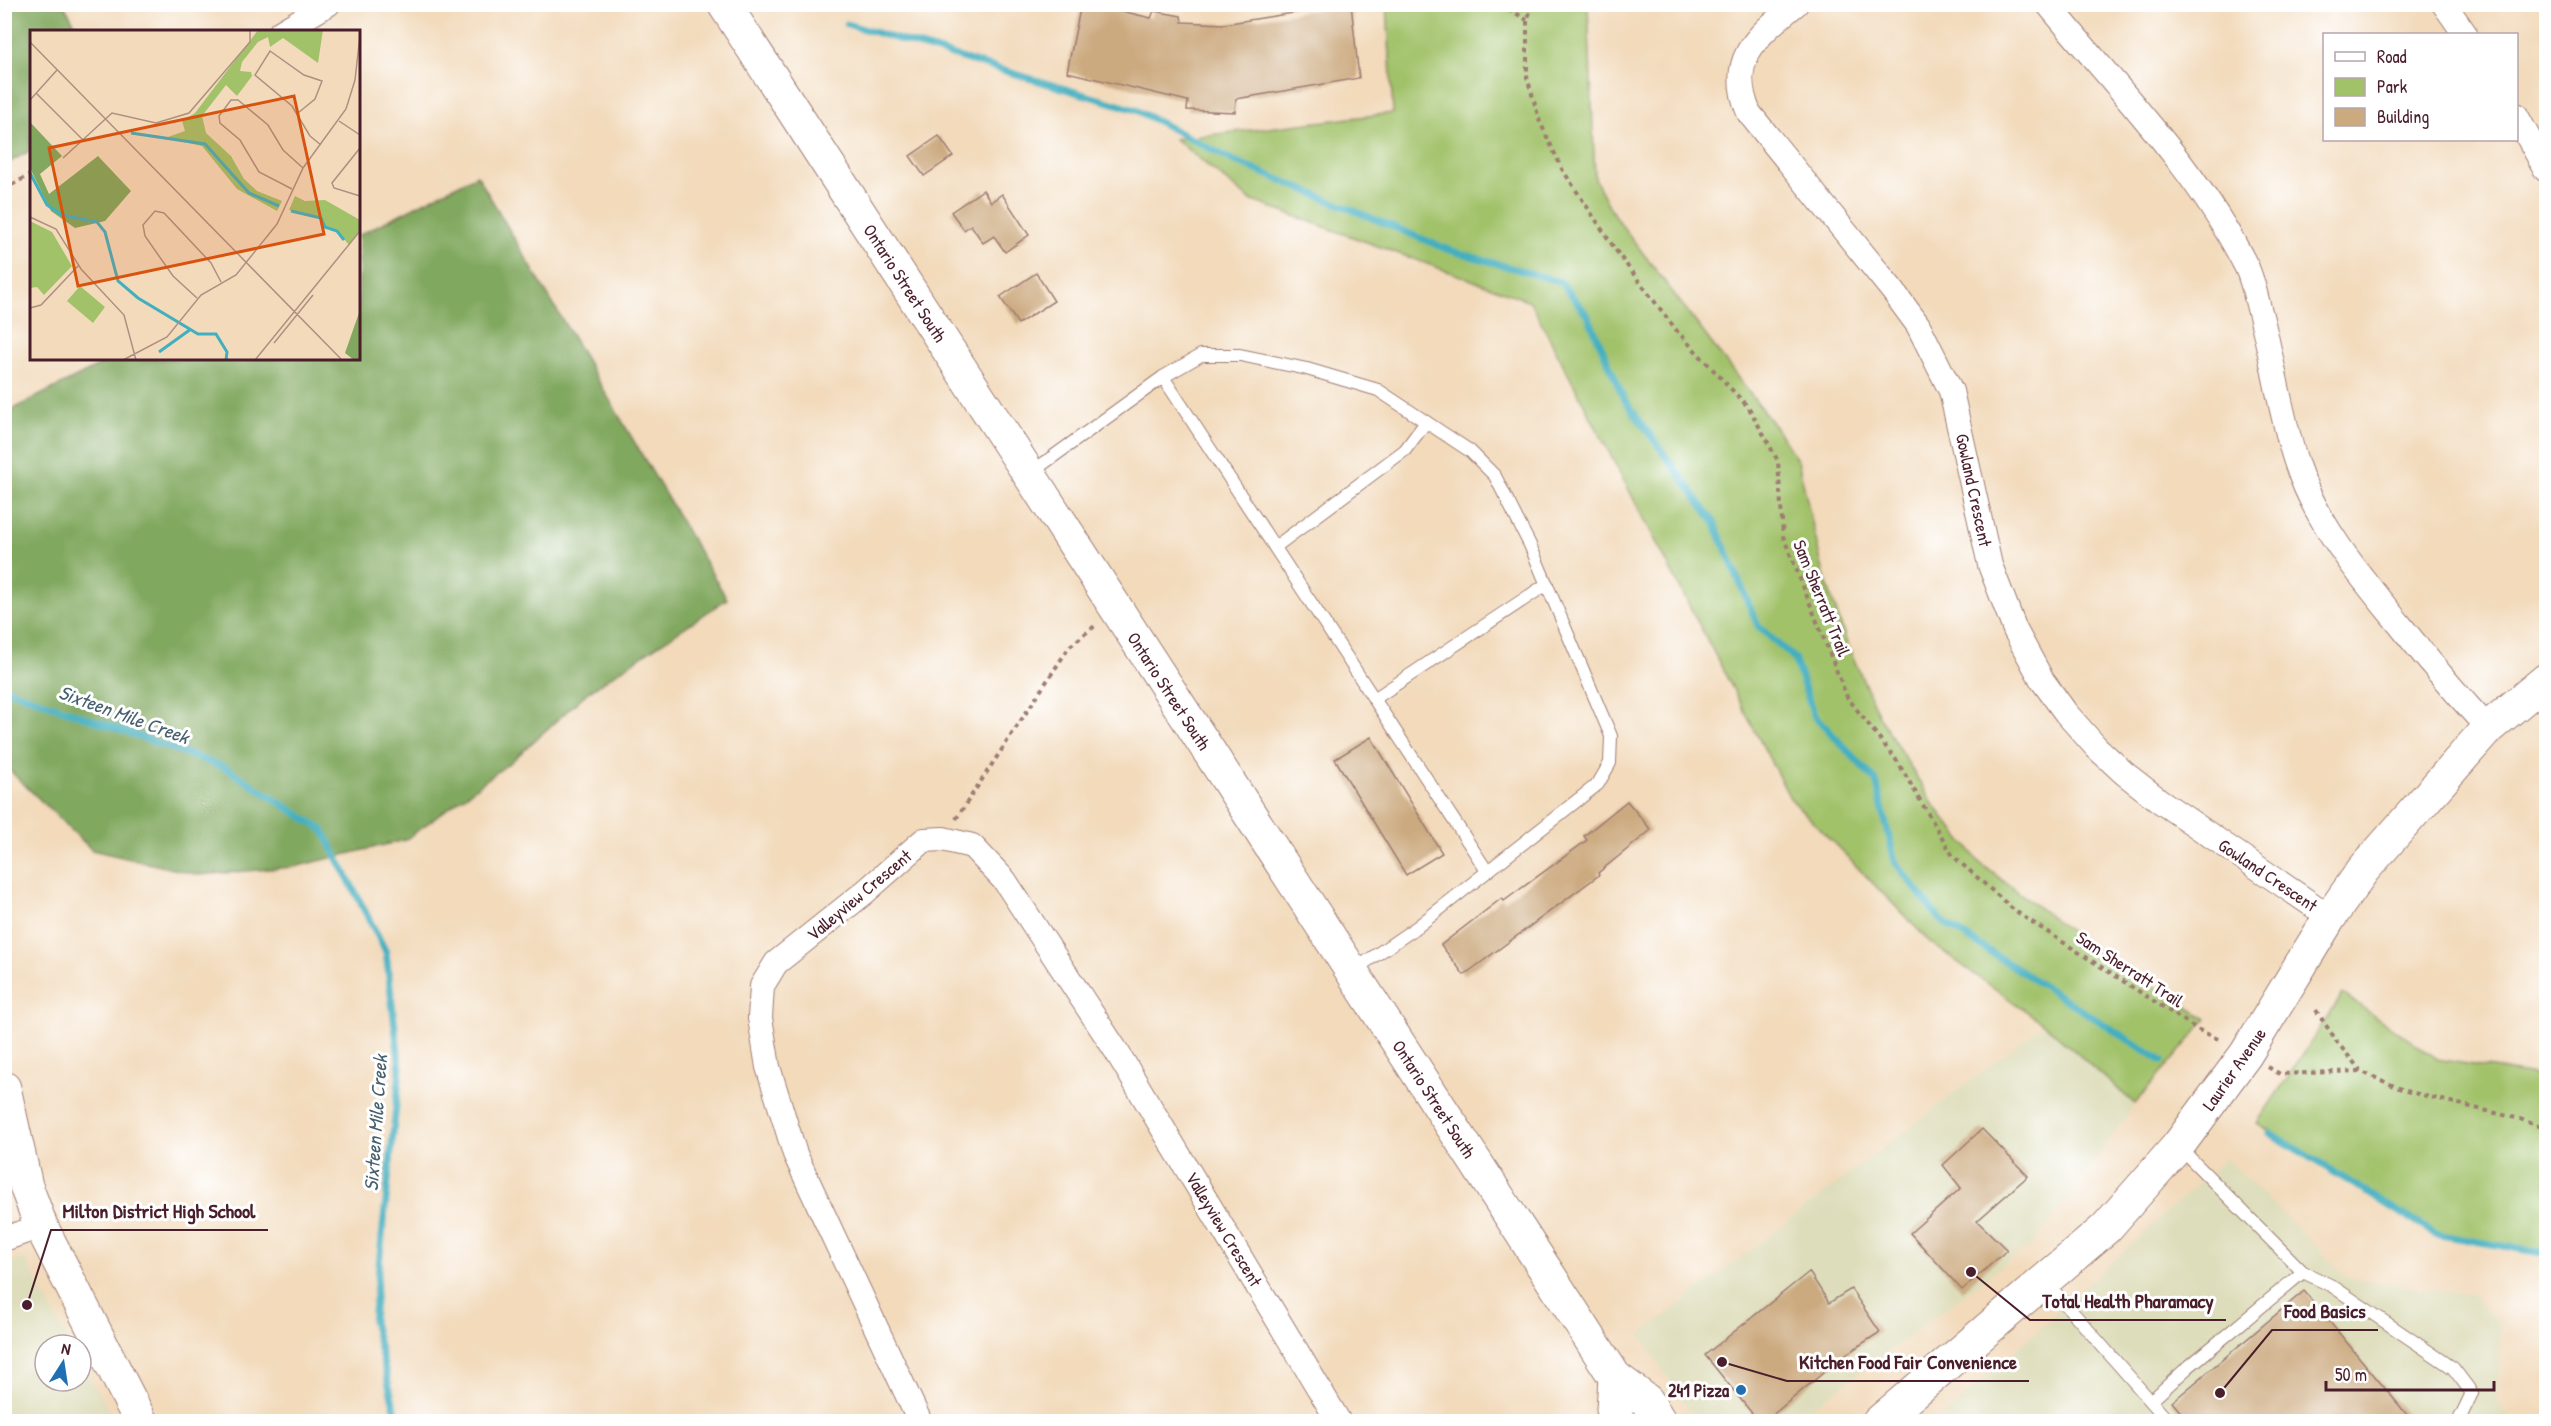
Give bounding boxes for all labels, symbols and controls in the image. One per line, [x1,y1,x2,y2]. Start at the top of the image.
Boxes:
inset map [30,30,360,360]
legend [2323,33,2518,141]
text: Road [2377,44,2407,69]
text: Park [2377,74,2408,99]
text: Building [2377,104,2429,129]
street label: Ontario Street South [857,219,953,347]
street label: Gowland Crescent [1950,431,1998,549]
street label: Sam Sherratt Trail [1787,536,1857,660]
street label: Ontario Street South [1121,627,1217,755]
water label: Sixteen Mile Creek [55,678,194,751]
street label: Gowland Crescent [2213,833,2323,918]
street label: Valleyview Crescent [801,843,917,946]
street label: Sam Sherratt Trail [2071,925,2189,1013]
street label: Laurier Avenue [2196,1023,2272,1115]
street label: Ontario Street South [1386,1035,1482,1163]
water label: Sixteen Mile Creek [357,1052,393,1192]
street label: Valleyview Crescent [1180,1167,1269,1292]
callout: Milton District High School [51,1192,268,1230]
text: Milton District High School [63,1197,256,1225]
callout: Total Health Pharamacy [2030,1282,2226,1320]
text: Total Health Pharamacy [2041,1287,2214,1315]
callout: Food Basics [2272,1292,2378,1330]
text: Food Basics [2283,1297,2366,1324]
north arrow [33,1333,93,1393]
text: N [60,1337,73,1360]
callout: Kitchen Food Fair Convenience [1787,1343,2029,1381]
text: Kitchen Food Fair Convenience [1799,1348,2017,1375]
scale bar [2326,1354,2494,1392]
text: 50 m [2335,1362,2367,1387]
place label: 241 Pizza [1668,1378,1730,1403]
marker: 241 Pizza [1734,1383,1748,1397]

